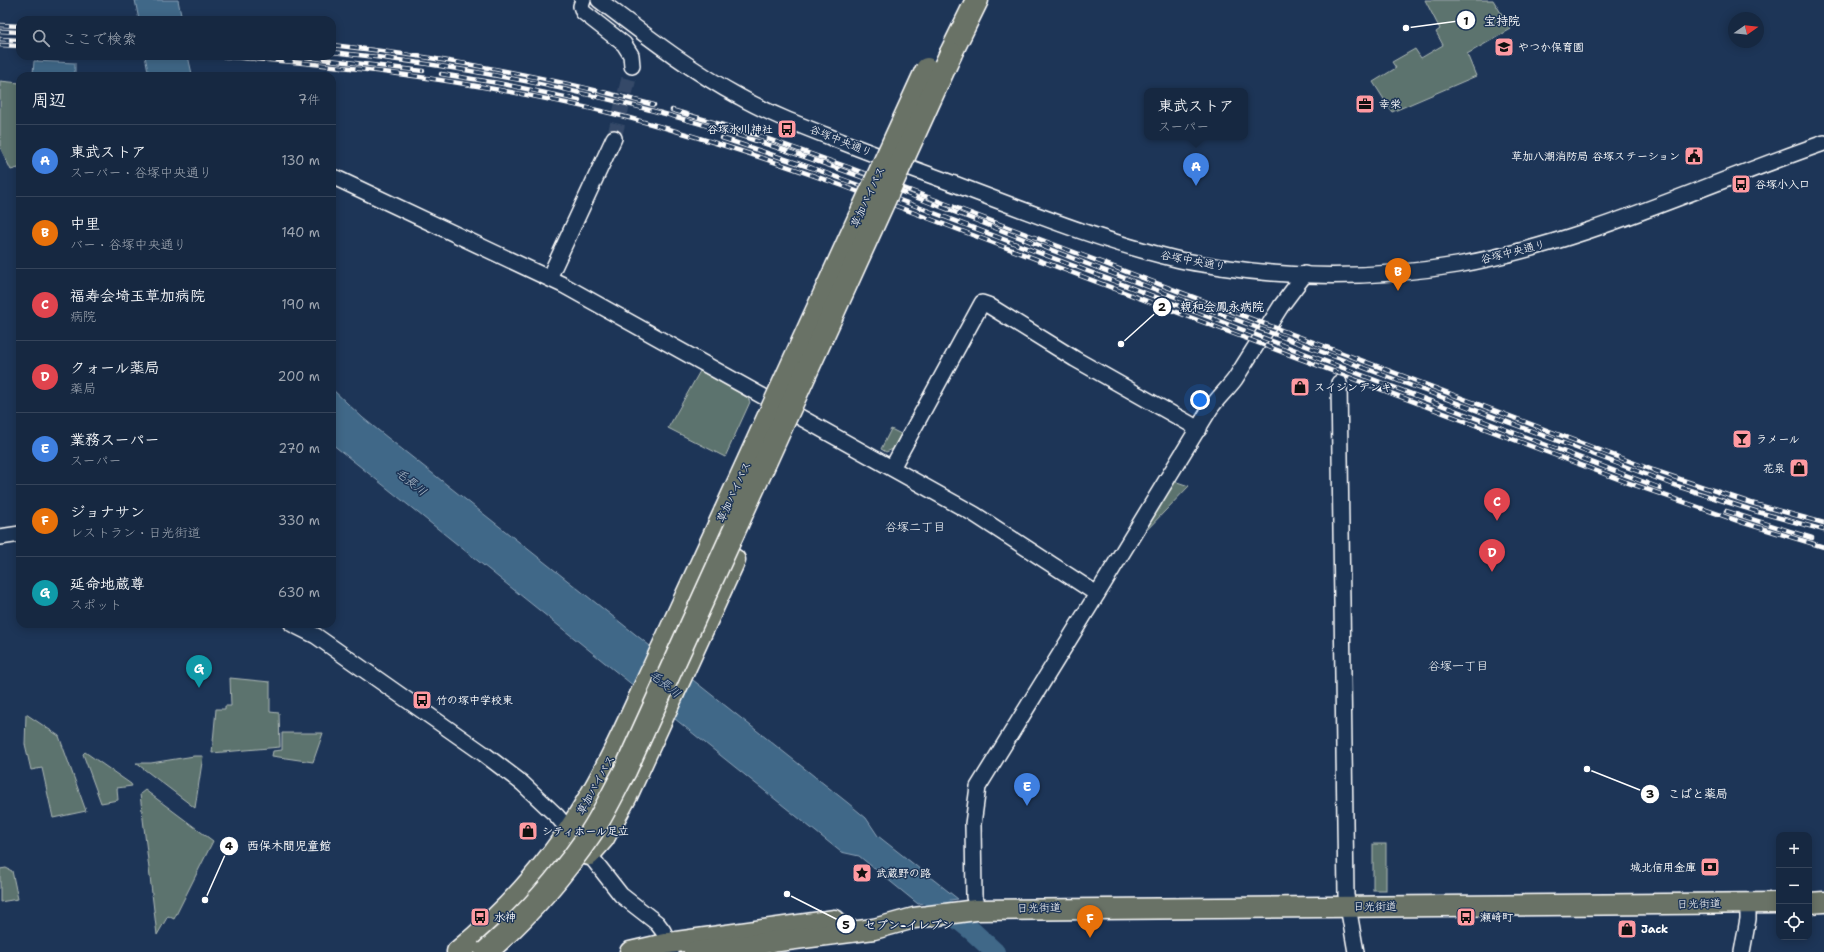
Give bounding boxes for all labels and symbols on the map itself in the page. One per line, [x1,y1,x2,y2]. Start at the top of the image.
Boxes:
callout: 宝持院 [1456,8,1528,32]
north arrow [1728,12,1764,48]
text: 1 [1463,13,1469,29]
text: 宝持院 [1484,13,1520,29]
school or university icon: やつか保育園 [1493,36,1515,58]
place label: やつか保育園 [1518,40,1584,55]
office icon: 幸栄 [1354,93,1376,115]
place label: 幸栄 [1379,97,1401,112]
bus stop icon: 谷塚氷川神社 [776,118,798,140]
place label: 谷塚氷川神社 [707,122,773,137]
street label: 谷塚中央通り [808,122,874,160]
public building icon: 草加八潮消防局 谷塚ステーション [1683,145,1705,167]
place label: 草加八潮消防局 谷塚ステーション [1511,149,1680,164]
pin: A [1183,153,1209,186]
street label: 草加バイパス [847,164,889,230]
bus stop icon: 谷塚小入口 [1730,173,1752,195]
place label: 谷塚小入口 [1755,177,1810,192]
street label: 谷塚中央通り [1479,237,1547,267]
street label: 谷塚中央通り [1159,247,1227,275]
pin: B [1385,258,1411,291]
callout: 親和会鳳永病院 [1152,295,1272,319]
text: 2 [1158,299,1167,315]
text: 親和会鳳永病院 [1180,299,1264,315]
shop icon: スイジンデンキ [1289,376,1311,398]
place label: スイジンデンキ [1314,380,1392,395]
your location [1190,390,1210,410]
bar icon: ラメール [1731,428,1753,450]
place label: ラメール [1756,432,1800,447]
shop icon: 花泉 [1788,457,1810,479]
street label: 草加バイパス [713,459,755,525]
place label: 花泉 [1763,461,1785,476]
water label: 毛長川 [392,464,430,500]
pin: C [1484,488,1510,521]
district label: 谷塚二丁目 [885,519,945,535]
pin: D [1479,539,1505,572]
pin: G [186,655,212,688]
district label: 谷塚一丁目 [1428,658,1488,674]
water label: 毛長川 [646,666,684,702]
bus stop icon: 竹の塚中学校東 [411,689,433,711]
place label: 竹の塚中学校東 [436,693,513,708]
street label: 草加バイパス [573,753,619,817]
pin: E [1014,773,1040,806]
callout: こばと薬局 [1640,782,1736,806]
text: 3 [1646,786,1654,802]
text: こばと薬局 [1668,786,1728,802]
shop icon: シティホール足立 [517,820,539,842]
place label: シティホール足立 [542,824,629,839]
callout: 西保木間児童館 [219,834,339,858]
text: 4 [225,838,234,854]
text: 西保木間児童館 [247,838,331,854]
bank icon: 城北信用金庫 [1699,856,1721,878]
place label: 城北信用金庫 [1630,860,1696,875]
place icon: 武蔵野の路 [851,862,873,884]
place label: 武蔵野の路 [876,866,931,881]
street label: 日光街道 [1677,896,1721,912]
street label: 日光街道 [1353,899,1397,914]
street label: 日光街道 [1017,900,1061,916]
pin: F [1077,905,1103,938]
bus stop icon: 水神 [469,906,491,928]
bus stop icon: 瀬崎町 [1455,906,1477,928]
place label: 水神 [494,910,516,925]
place label: 瀬崎町 [1480,910,1514,925]
callout: セブン-イレブン [836,912,963,936]
text: 5 [842,917,850,933]
text: セブン-イレブン [864,917,954,933]
shop icon: Jack [1616,918,1638,940]
place label: Jack [1641,922,1668,937]

